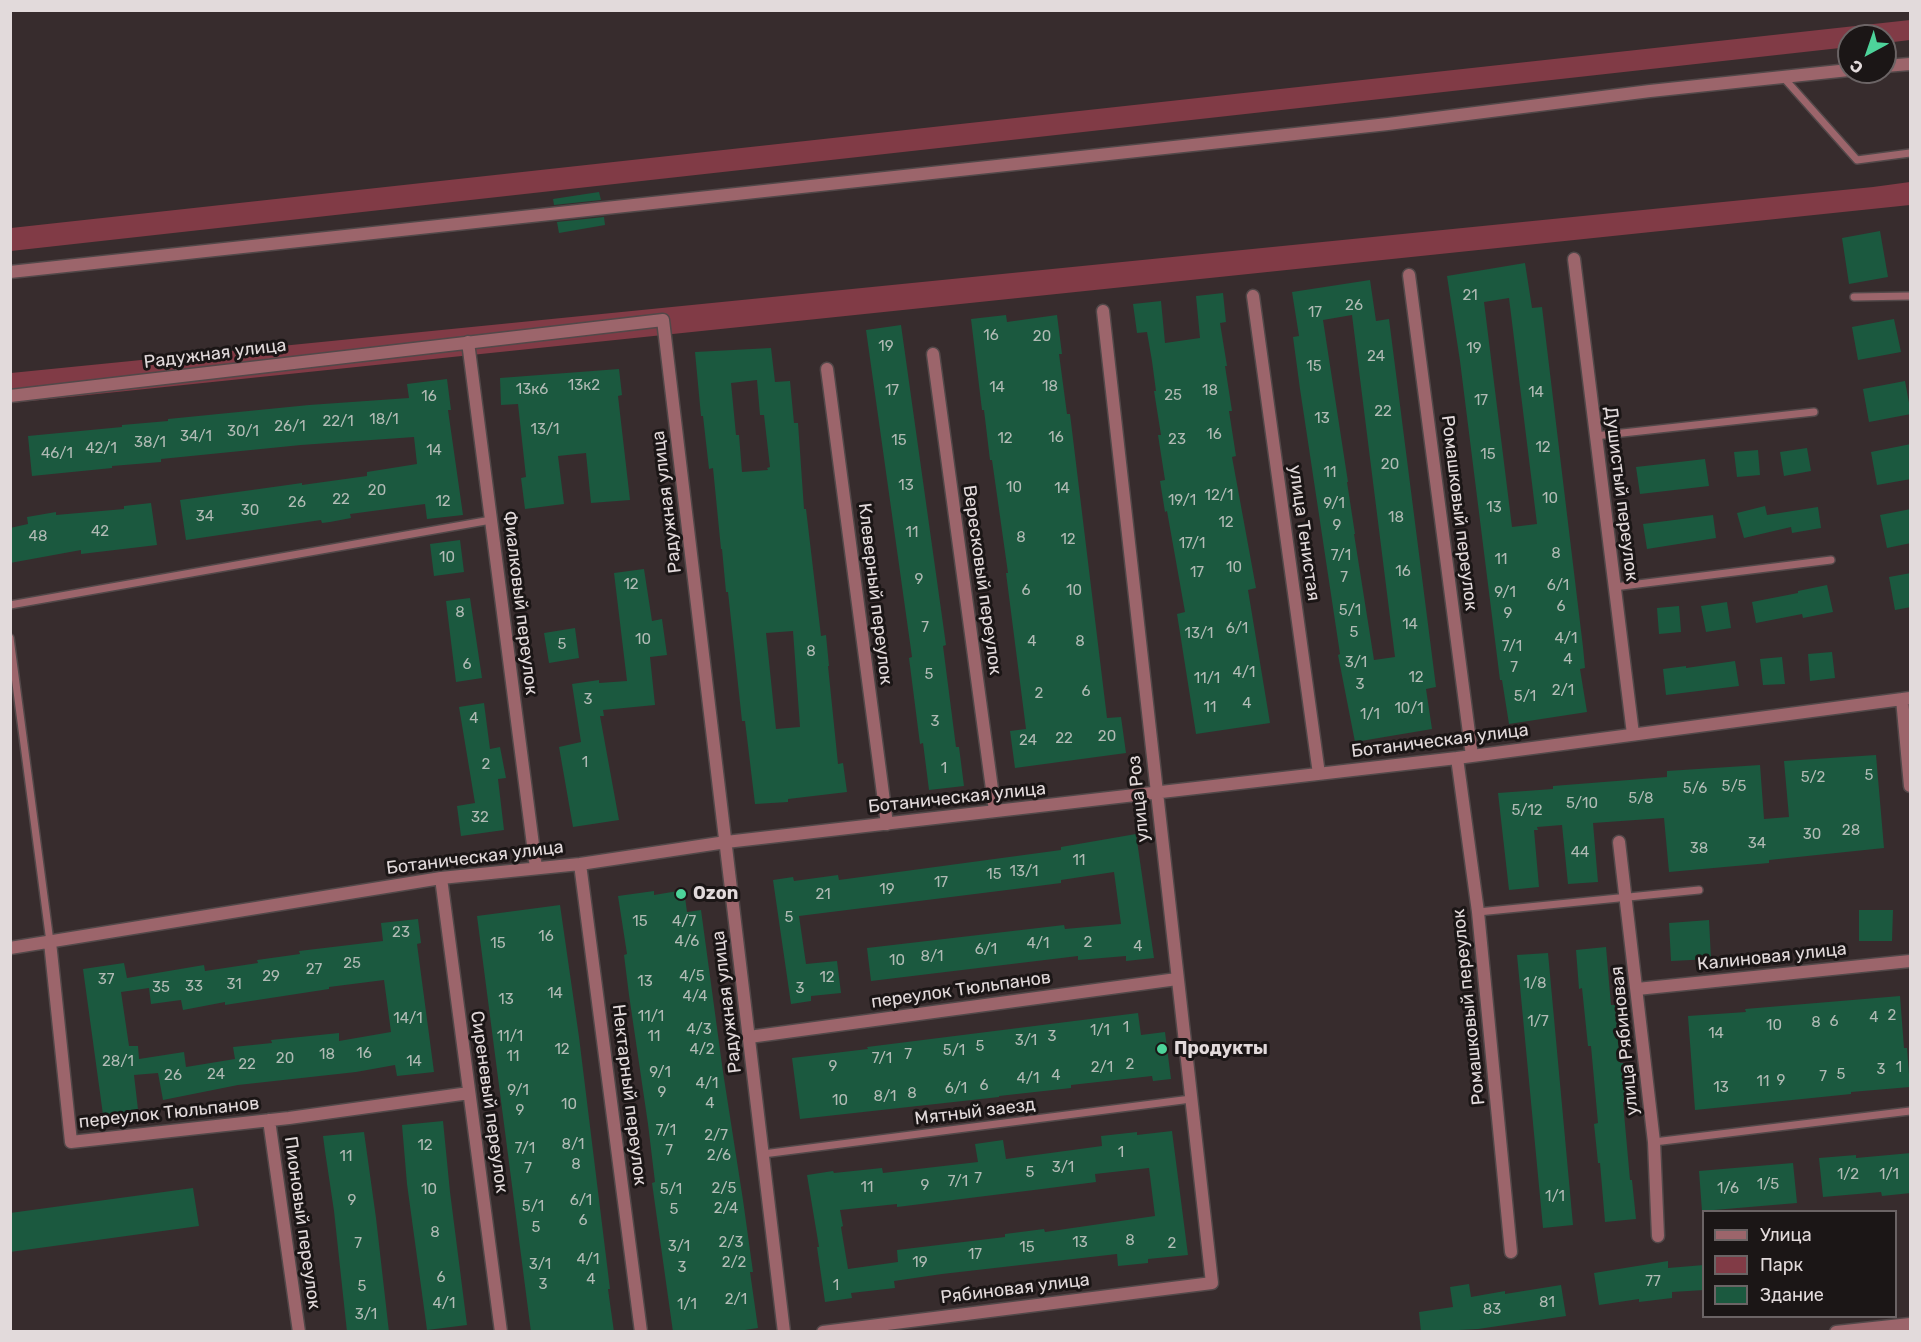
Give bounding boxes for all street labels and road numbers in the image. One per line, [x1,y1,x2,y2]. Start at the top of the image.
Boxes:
street label: Радужная улица [143,335,287,373]
street label: Душистый переулок [1600,405,1642,583]
street label: Ромашковый переулок [1436,414,1482,612]
street label: Радужная улица [648,430,686,574]
street label: улица Тенистая [1284,463,1324,603]
street label: Вересковый переулок [958,484,1006,676]
street label: Клеверный переулок [853,502,897,686]
street label: Фиалковый переулок [498,510,542,696]
street label: Ботаническая улица [1350,719,1530,763]
street label: улица Роз [1124,754,1154,844]
street label: Ботаническая улица [867,778,1047,818]
street label: Ботаническая улица [385,836,565,880]
street label: Ромашковый переулок [1448,908,1490,1106]
street label: Радужная улица [708,930,746,1074]
street label: Калиновая улица [1696,938,1848,976]
street label: улица Рябиновая [1606,965,1644,1117]
street label: переулок Тюльпанов [870,967,1052,1013]
street label: Нектарный переулок [607,1003,651,1187]
street label: Сиреневый переулок [466,1009,512,1195]
street label: переулок Тюльпанов [78,1093,260,1133]
street label: Мятный заезд [913,1094,1037,1130]
street label: Пионовый переулок [279,1135,325,1311]
street label: Рябиновая улица [939,1269,1091,1309]

